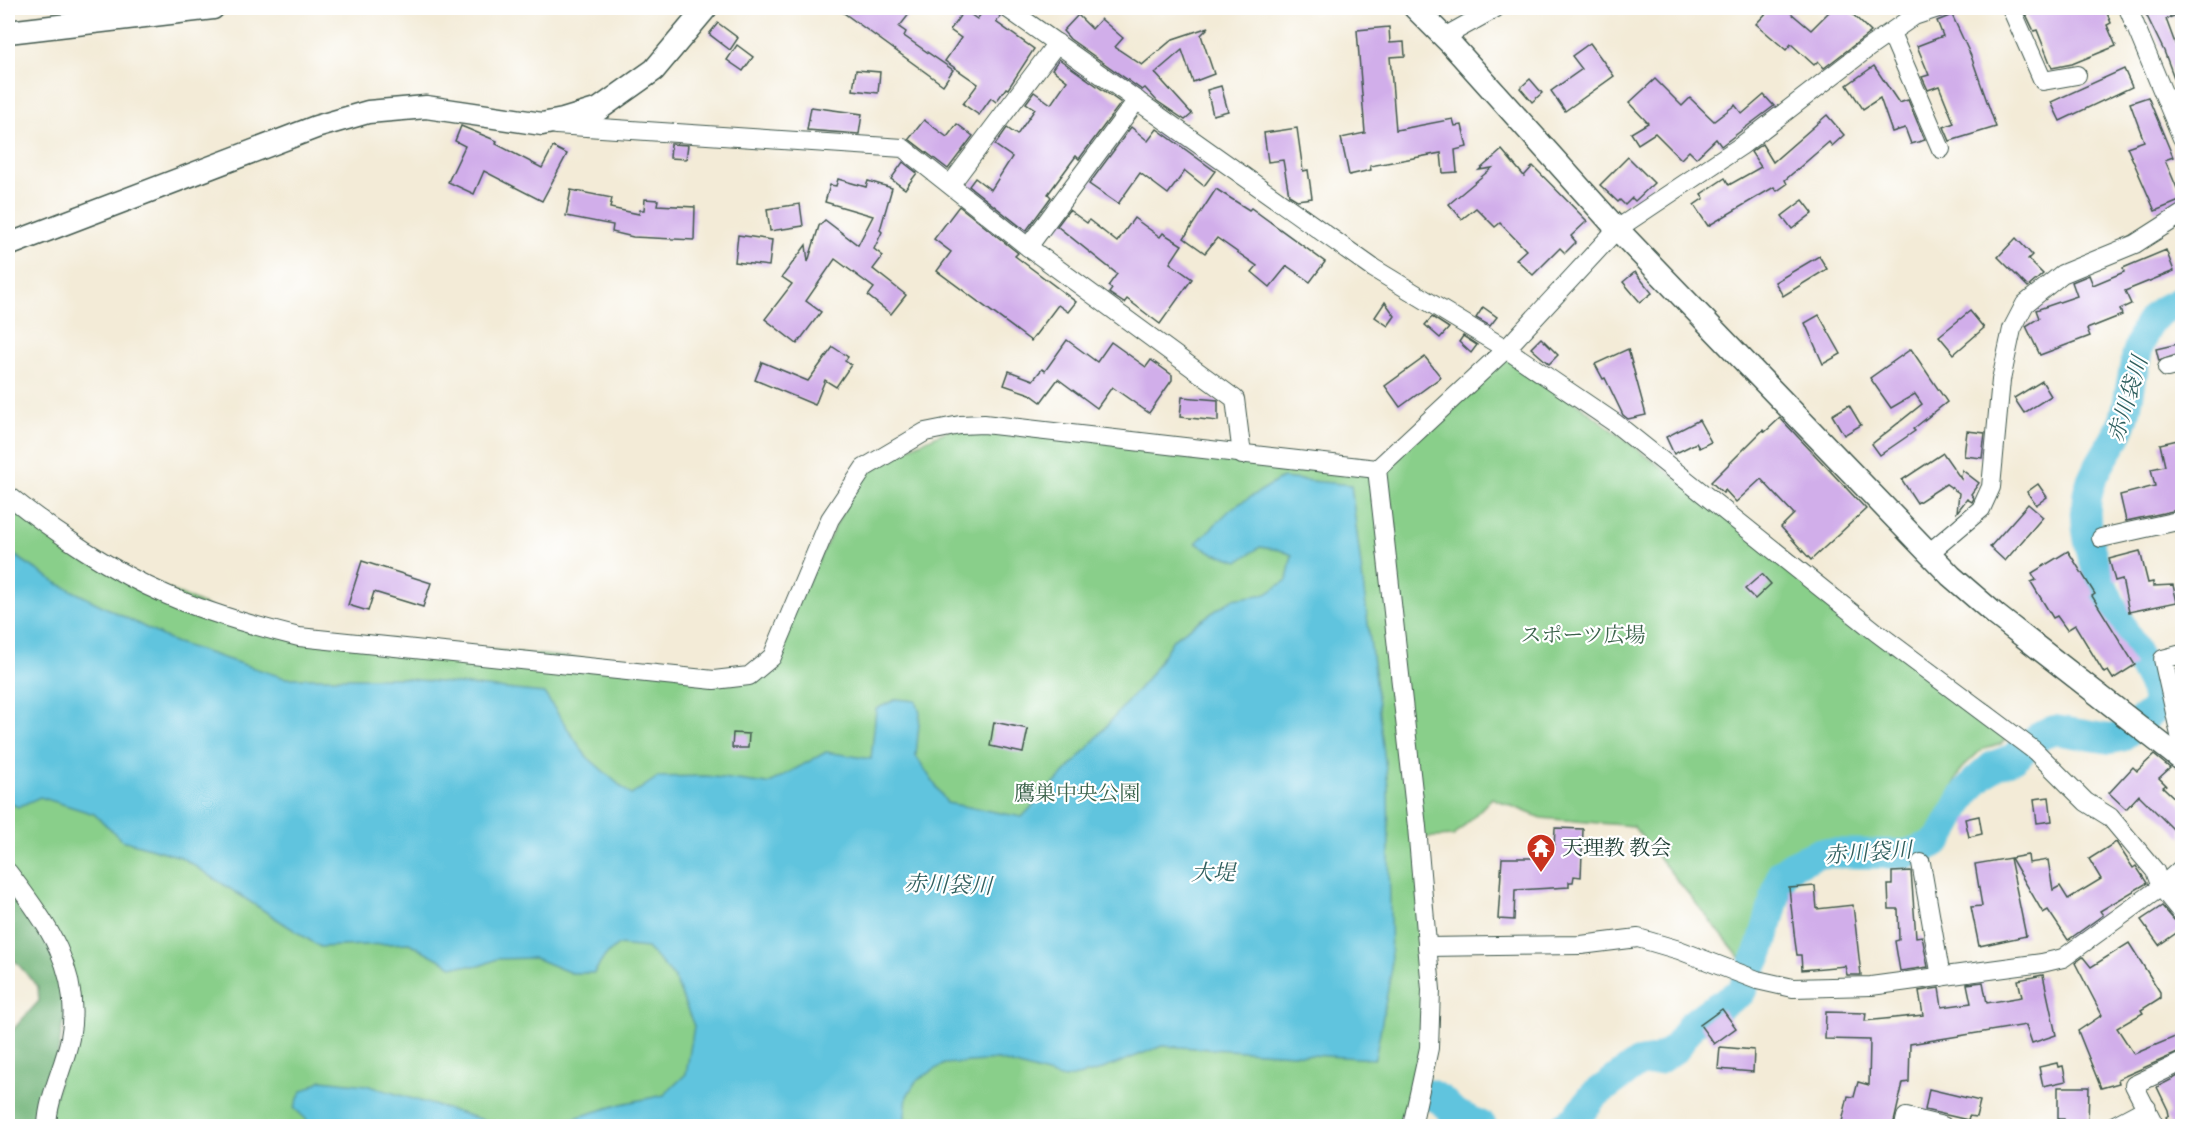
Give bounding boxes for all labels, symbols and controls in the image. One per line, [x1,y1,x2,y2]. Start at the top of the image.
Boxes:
water label: 赤川袋川 [2103,352,2155,445]
park label: スポーツ広場 [1520,623,1646,649]
park label: 鷹巣中央公園 [1014,781,1140,807]
temple icon: 天理教 教会 [1525,832,1557,874]
place label: 天理教 教会 [1562,836,1671,862]
water label: 赤川袋川 [1823,837,1915,870]
water label: 大堤 [1191,860,1238,887]
water label: 赤川袋川 [903,870,994,901]

